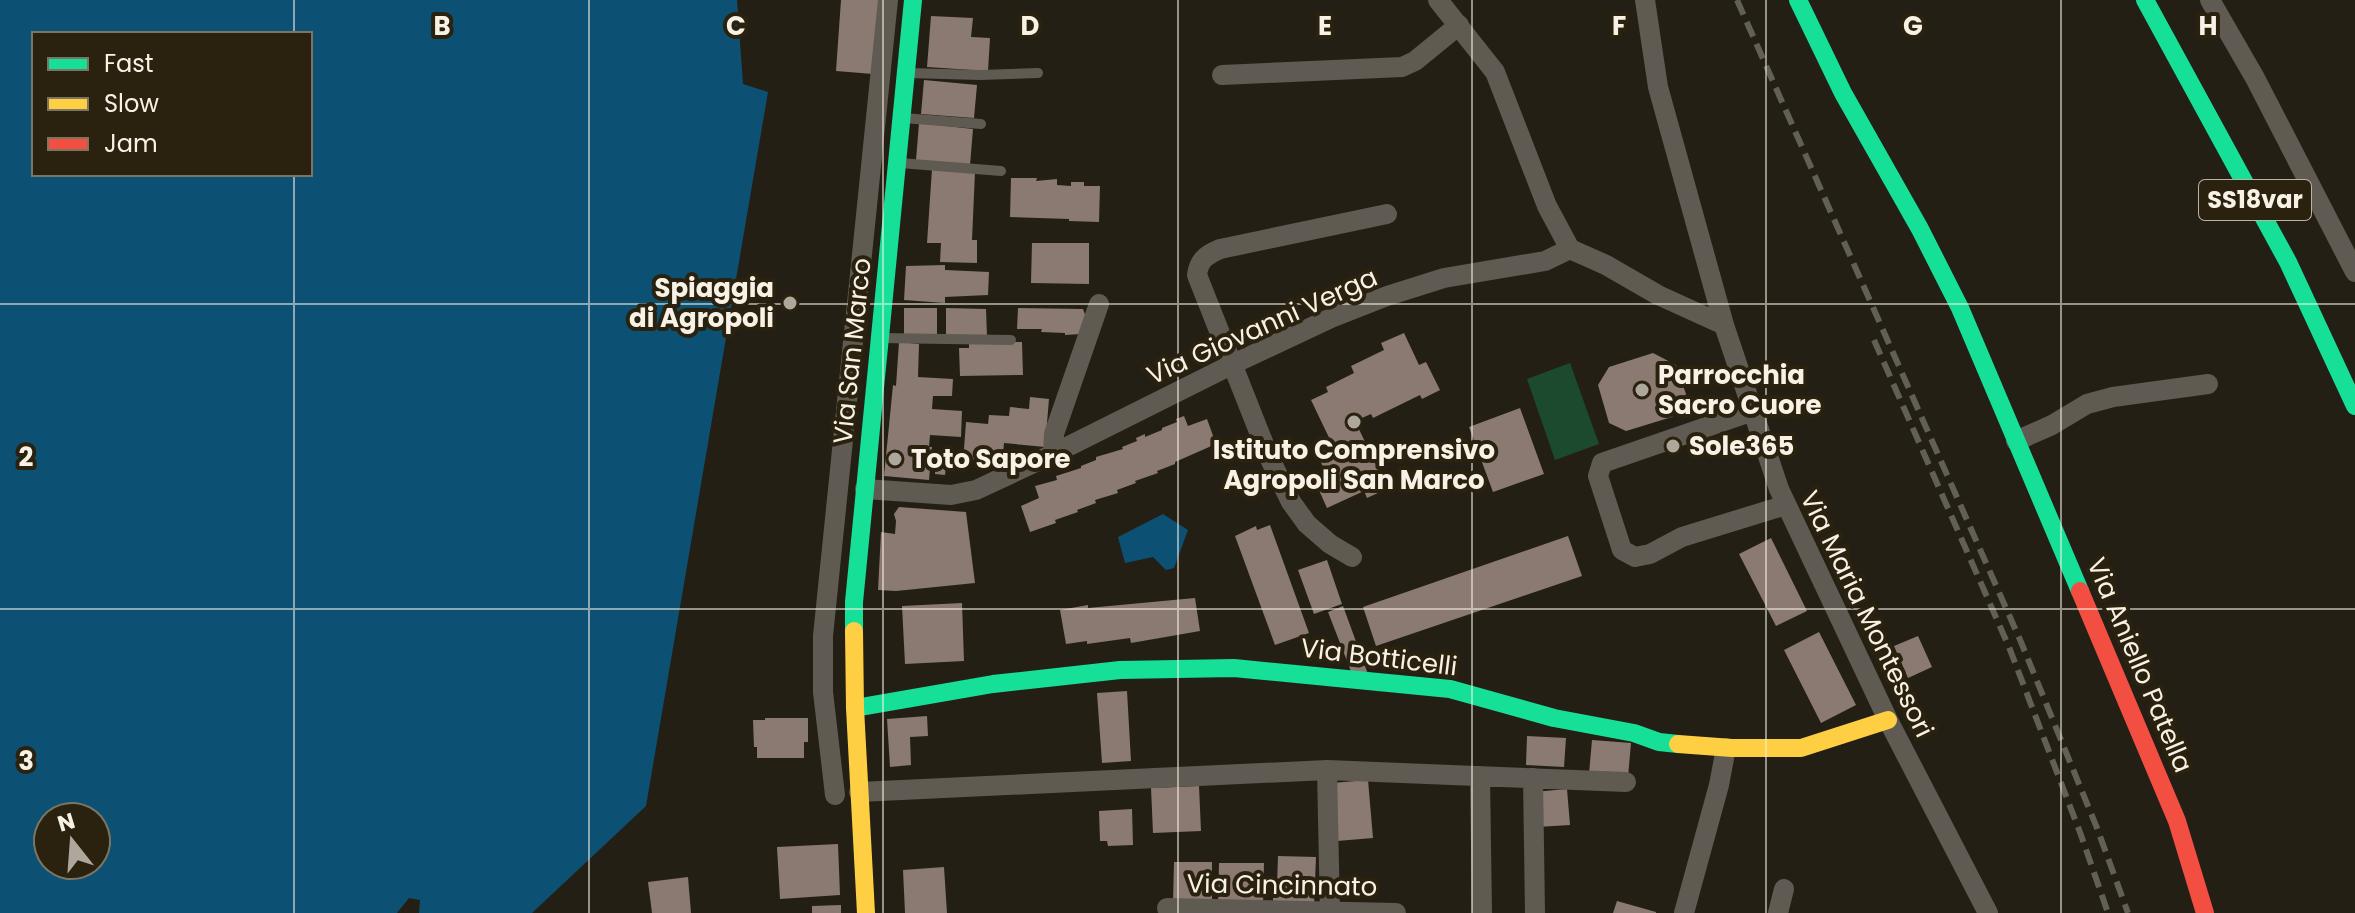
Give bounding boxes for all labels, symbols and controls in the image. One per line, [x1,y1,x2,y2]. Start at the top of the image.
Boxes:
text: B [433,8,451,44]
text: C [726,8,746,44]
text: D [1021,8,1040,44]
text: E [1318,8,1332,44]
text: F [1612,8,1626,44]
text: G [1903,8,1923,44]
text: H [2198,8,2218,44]
legend [32,32,312,176]
text: Fast [104,47,154,80]
text: Slow [104,87,159,120]
text: Jam [104,127,158,160]
road number: SS18var [2199,180,2311,220]
street label: Via San Marco [824,256,880,446]
street label: Via Giovanni Verga [1141,259,1383,393]
place label: Spiaggia di Agropoli [629,270,774,336]
marker: Spiaggia di Agropoli [781,294,799,312]
place label: Parrocchia Sacro Cuore [1658,357,1822,423]
marker: Parrocchia Sacro Cuore [1633,381,1651,399]
marker: Istituto Comprensivo Agropoli San Marco [1345,413,1363,431]
place label: Sole365 [1689,428,1794,464]
place label: Istituto Comprensivo Agropoli San Marco [1213,432,1495,498]
marker: Sole365 [1664,437,1682,455]
text: 2 [19,439,34,475]
place label: Toto Sapore [911,441,1071,477]
marker: Toto Sapore [886,450,904,468]
street label: Via Maria Montessori [1792,485,1942,743]
street label: Via Aniello Patella [2078,552,2202,778]
street label: Via Botticelli [1299,630,1459,684]
text: 3 [18,743,34,779]
north arrow [32,801,112,881]
text: N [54,805,79,840]
street label: Via Cincinnato [1186,865,1378,905]

